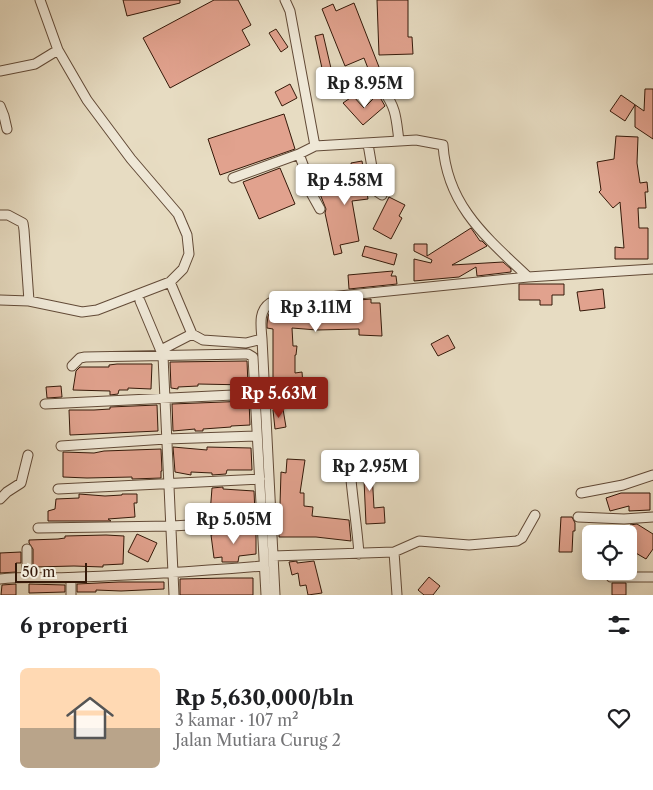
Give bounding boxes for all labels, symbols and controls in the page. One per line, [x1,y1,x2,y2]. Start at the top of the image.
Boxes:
pin: Rp 8.95M [313,66,417,109]
text: Rp 8.95M [327,73,403,93]
pin: Rp 4.58M [293,164,397,206]
text: Rp 4.58M [307,170,383,190]
pin: Rp 3.11M [264,290,368,333]
text: Rp 3.11M [280,297,352,317]
pin: Rp 5.63M [227,376,331,419]
text: Rp 5.63M [241,383,317,403]
pin: Rp 2.95M [318,450,422,492]
text: Rp 2.95M [332,456,408,476]
pin: Rp 5.05M [182,502,286,545]
text: Rp 5.05M [196,509,272,529]
map controls [582,525,637,580]
button: locate [582,525,637,580]
scale bar [15,560,88,583]
text: 50 m [22,563,55,581]
icon: filters [605,611,633,639]
text: 6 properti [20,613,128,638]
text: Rp 5,630,000/bln [175,685,354,710]
icon: home [60,688,120,748]
icon: heart [605,704,633,732]
text: 3 kamar · 107 m² [175,710,299,730]
text: Jalan Mutiara Curug 2 [175,730,341,750]

